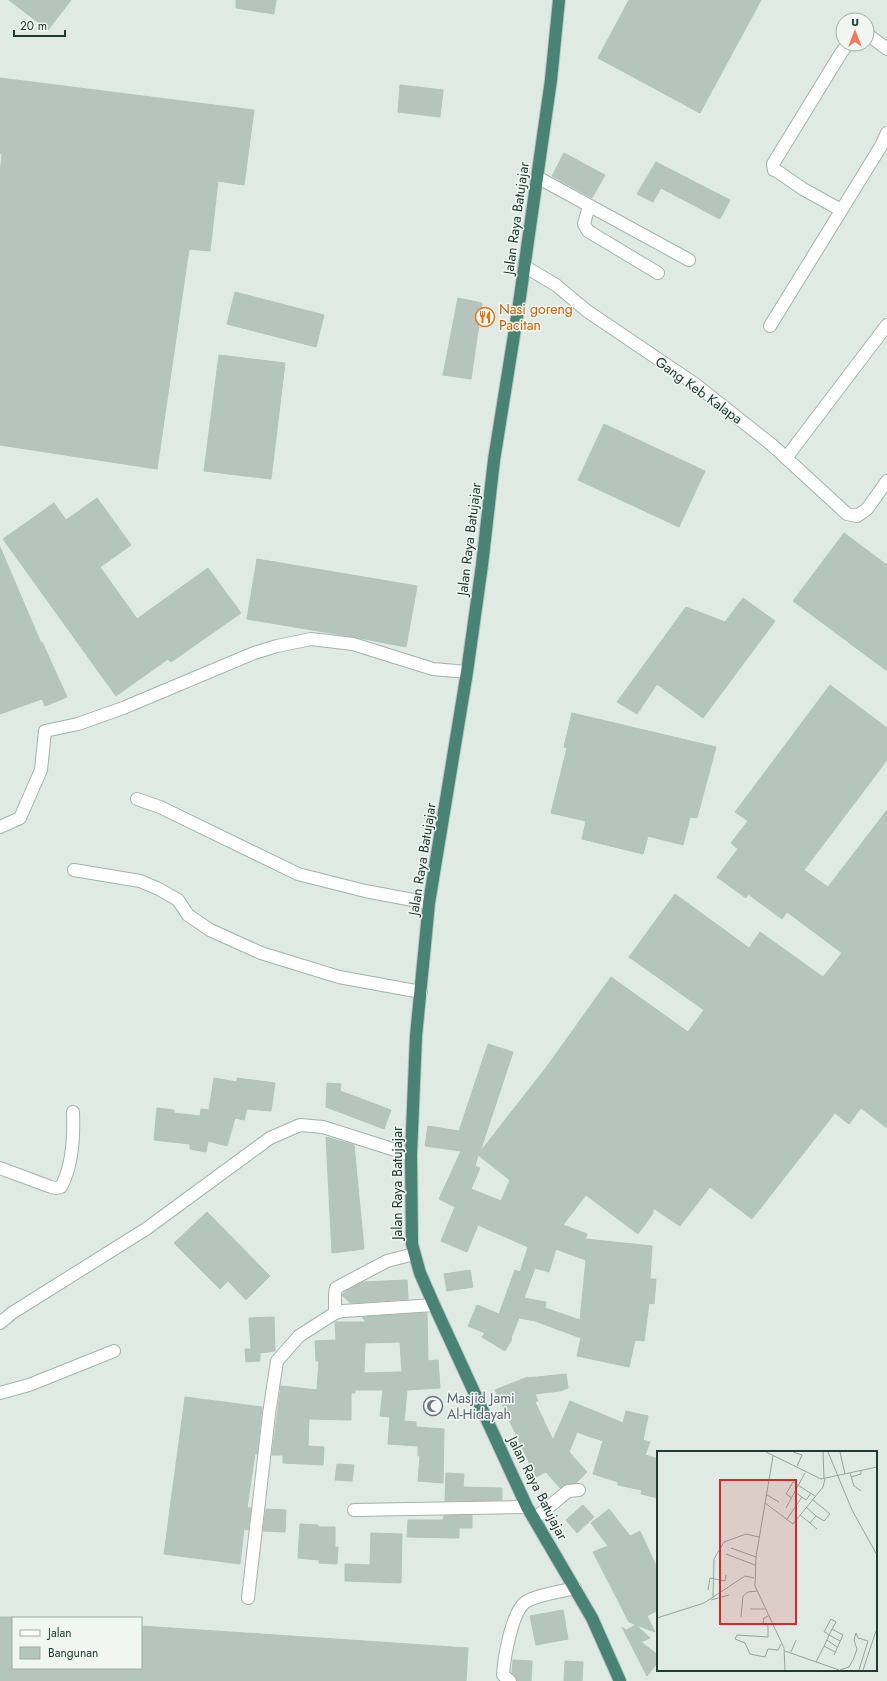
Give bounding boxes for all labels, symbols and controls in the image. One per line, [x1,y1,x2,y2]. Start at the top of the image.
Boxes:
scale bar [14,12,65,38]
north arrow [835,12,875,52]
text: U [851,14,859,30]
text: 20 m [20,17,47,35]
street label: Jalan Raya Batujajar [498,160,534,278]
place label: Nasi goreng Pacitan [499,299,573,335]
restaurant icon: Nasi goreng Pacitan [474,306,496,328]
street label: Gang Keb Kalapa [651,352,747,428]
street label: Jalan Raya Batujajar [452,481,486,599]
street label: Jalan Raya Batujajar [403,801,441,919]
street label: Jalan Raya Batujajar [387,1126,407,1242]
place label: Masjid Jami Al-Hidayah [447,1388,515,1424]
mosque icon: Masjid Jami Al-Hidayah [422,1395,444,1417]
street label: Jalan Raya Batujajar [502,1431,573,1543]
inset map [657,1451,877,1671]
legend [12,1617,142,1669]
text: Jalan [46,1624,71,1642]
text: Bangunan [48,1644,98,1662]

